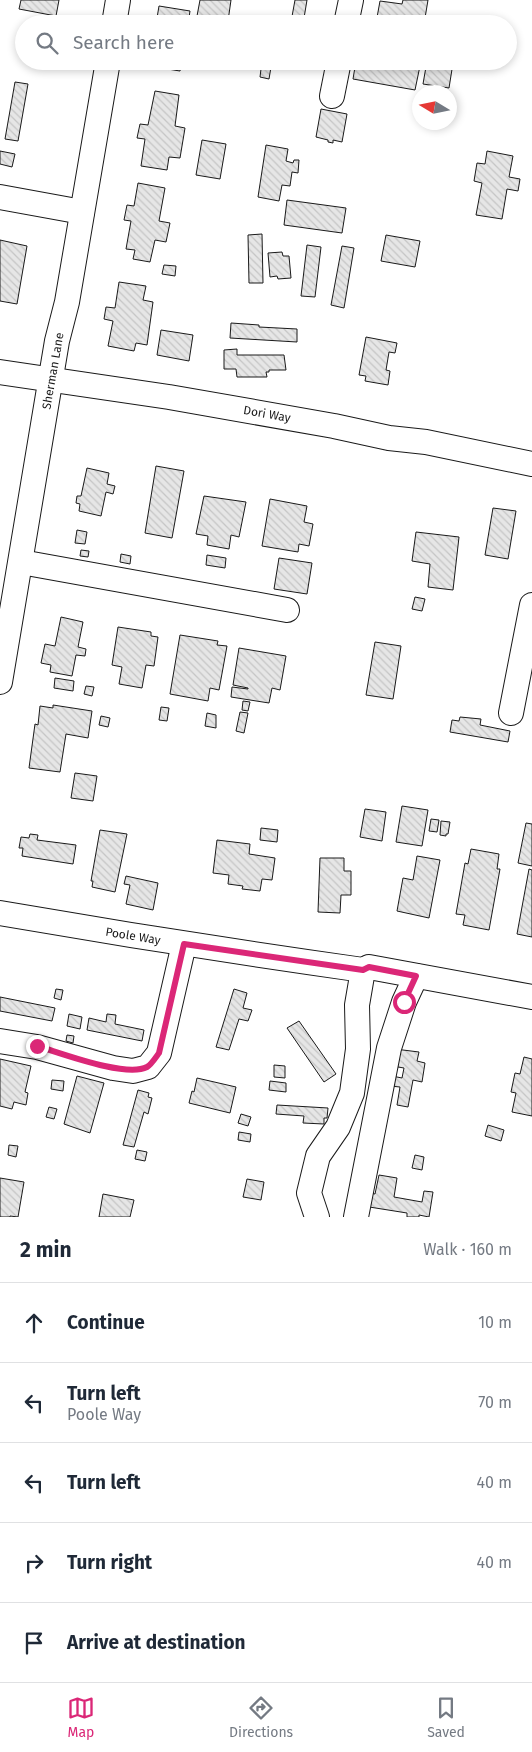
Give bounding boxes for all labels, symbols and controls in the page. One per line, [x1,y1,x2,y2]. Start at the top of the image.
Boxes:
search box [15,15,517,70]
icon: search [33,29,61,57]
text: Search here [73,31,174,54]
north arrow [412,85,457,130]
street label: Sherman Lane [39,332,67,410]
street label: Dori Way [242,403,292,425]
street label: Poole Way [104,925,162,947]
route start [393,991,416,1014]
route end [26,1035,49,1058]
text: 2 min [20,1237,72,1263]
text: Walk · 160 m [423,1240,512,1259]
icon: ahead [20,1309,48,1337]
text: Continue [67,1311,145,1334]
text: 10 m [478,1313,512,1332]
text: Turn left [67,1382,141,1405]
icon: left [20,1389,48,1417]
text: 70 m [478,1393,512,1412]
text: Poole Way [67,1405,141,1424]
icon: left [20,1469,48,1497]
text: Turn left [67,1471,141,1494]
text: 40 m [477,1473,512,1492]
icon: right [20,1549,48,1577]
text: Turn right [67,1551,152,1574]
text: 40 m [477,1553,512,1572]
icon: arrive [20,1629,48,1657]
text: Arrive at destination [67,1631,246,1654]
tab: Map [67,1694,95,1741]
tab: Directions [229,1694,293,1741]
tab: Saved [427,1694,465,1741]

